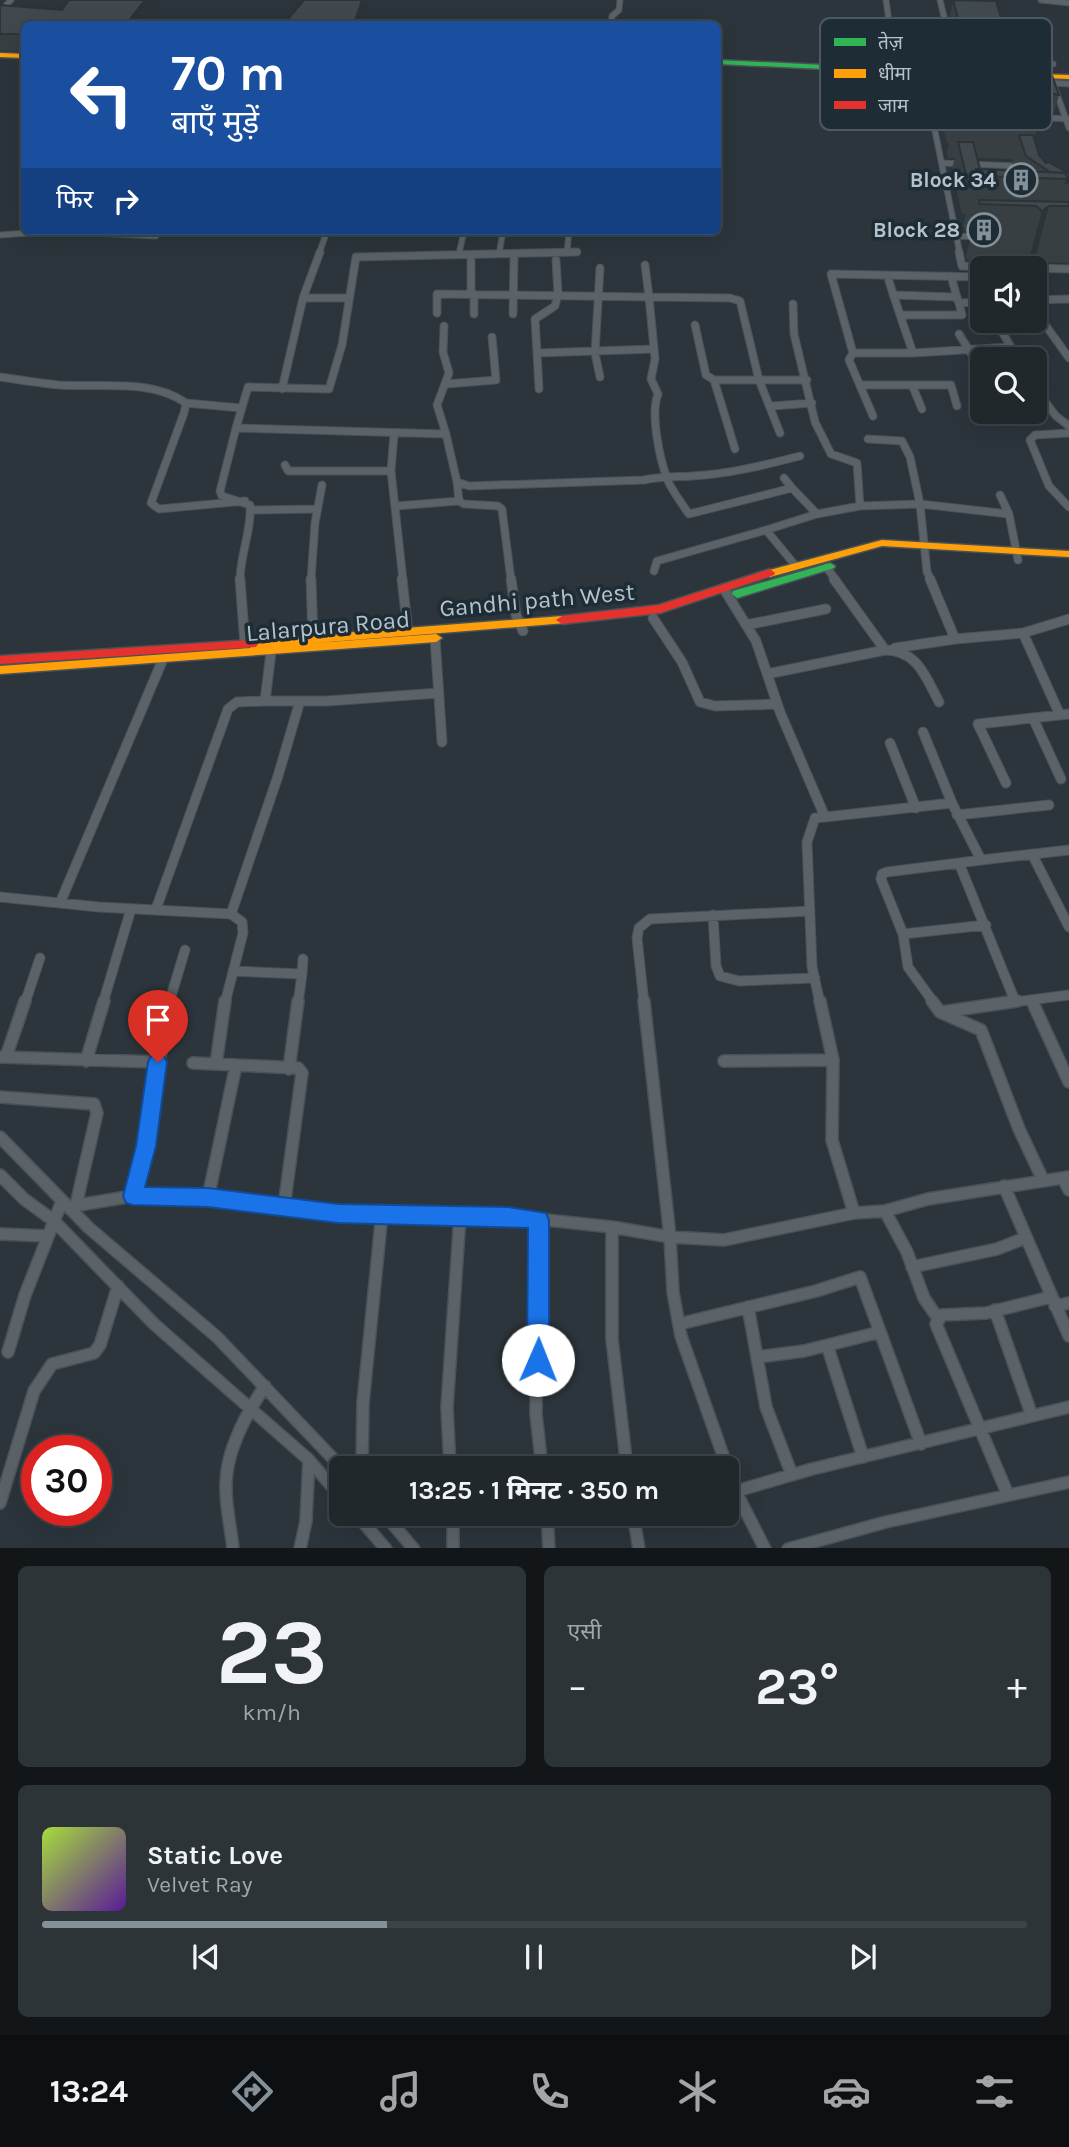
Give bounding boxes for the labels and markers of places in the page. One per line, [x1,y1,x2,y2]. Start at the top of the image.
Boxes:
building icon: Block 34 [1002,161,1040,199]
place label: Block 34 [910,168,996,192]
building icon: Block 28 [965,211,1003,249]
place label: Block 28 [873,218,960,242]
pin [128,990,188,1062]

